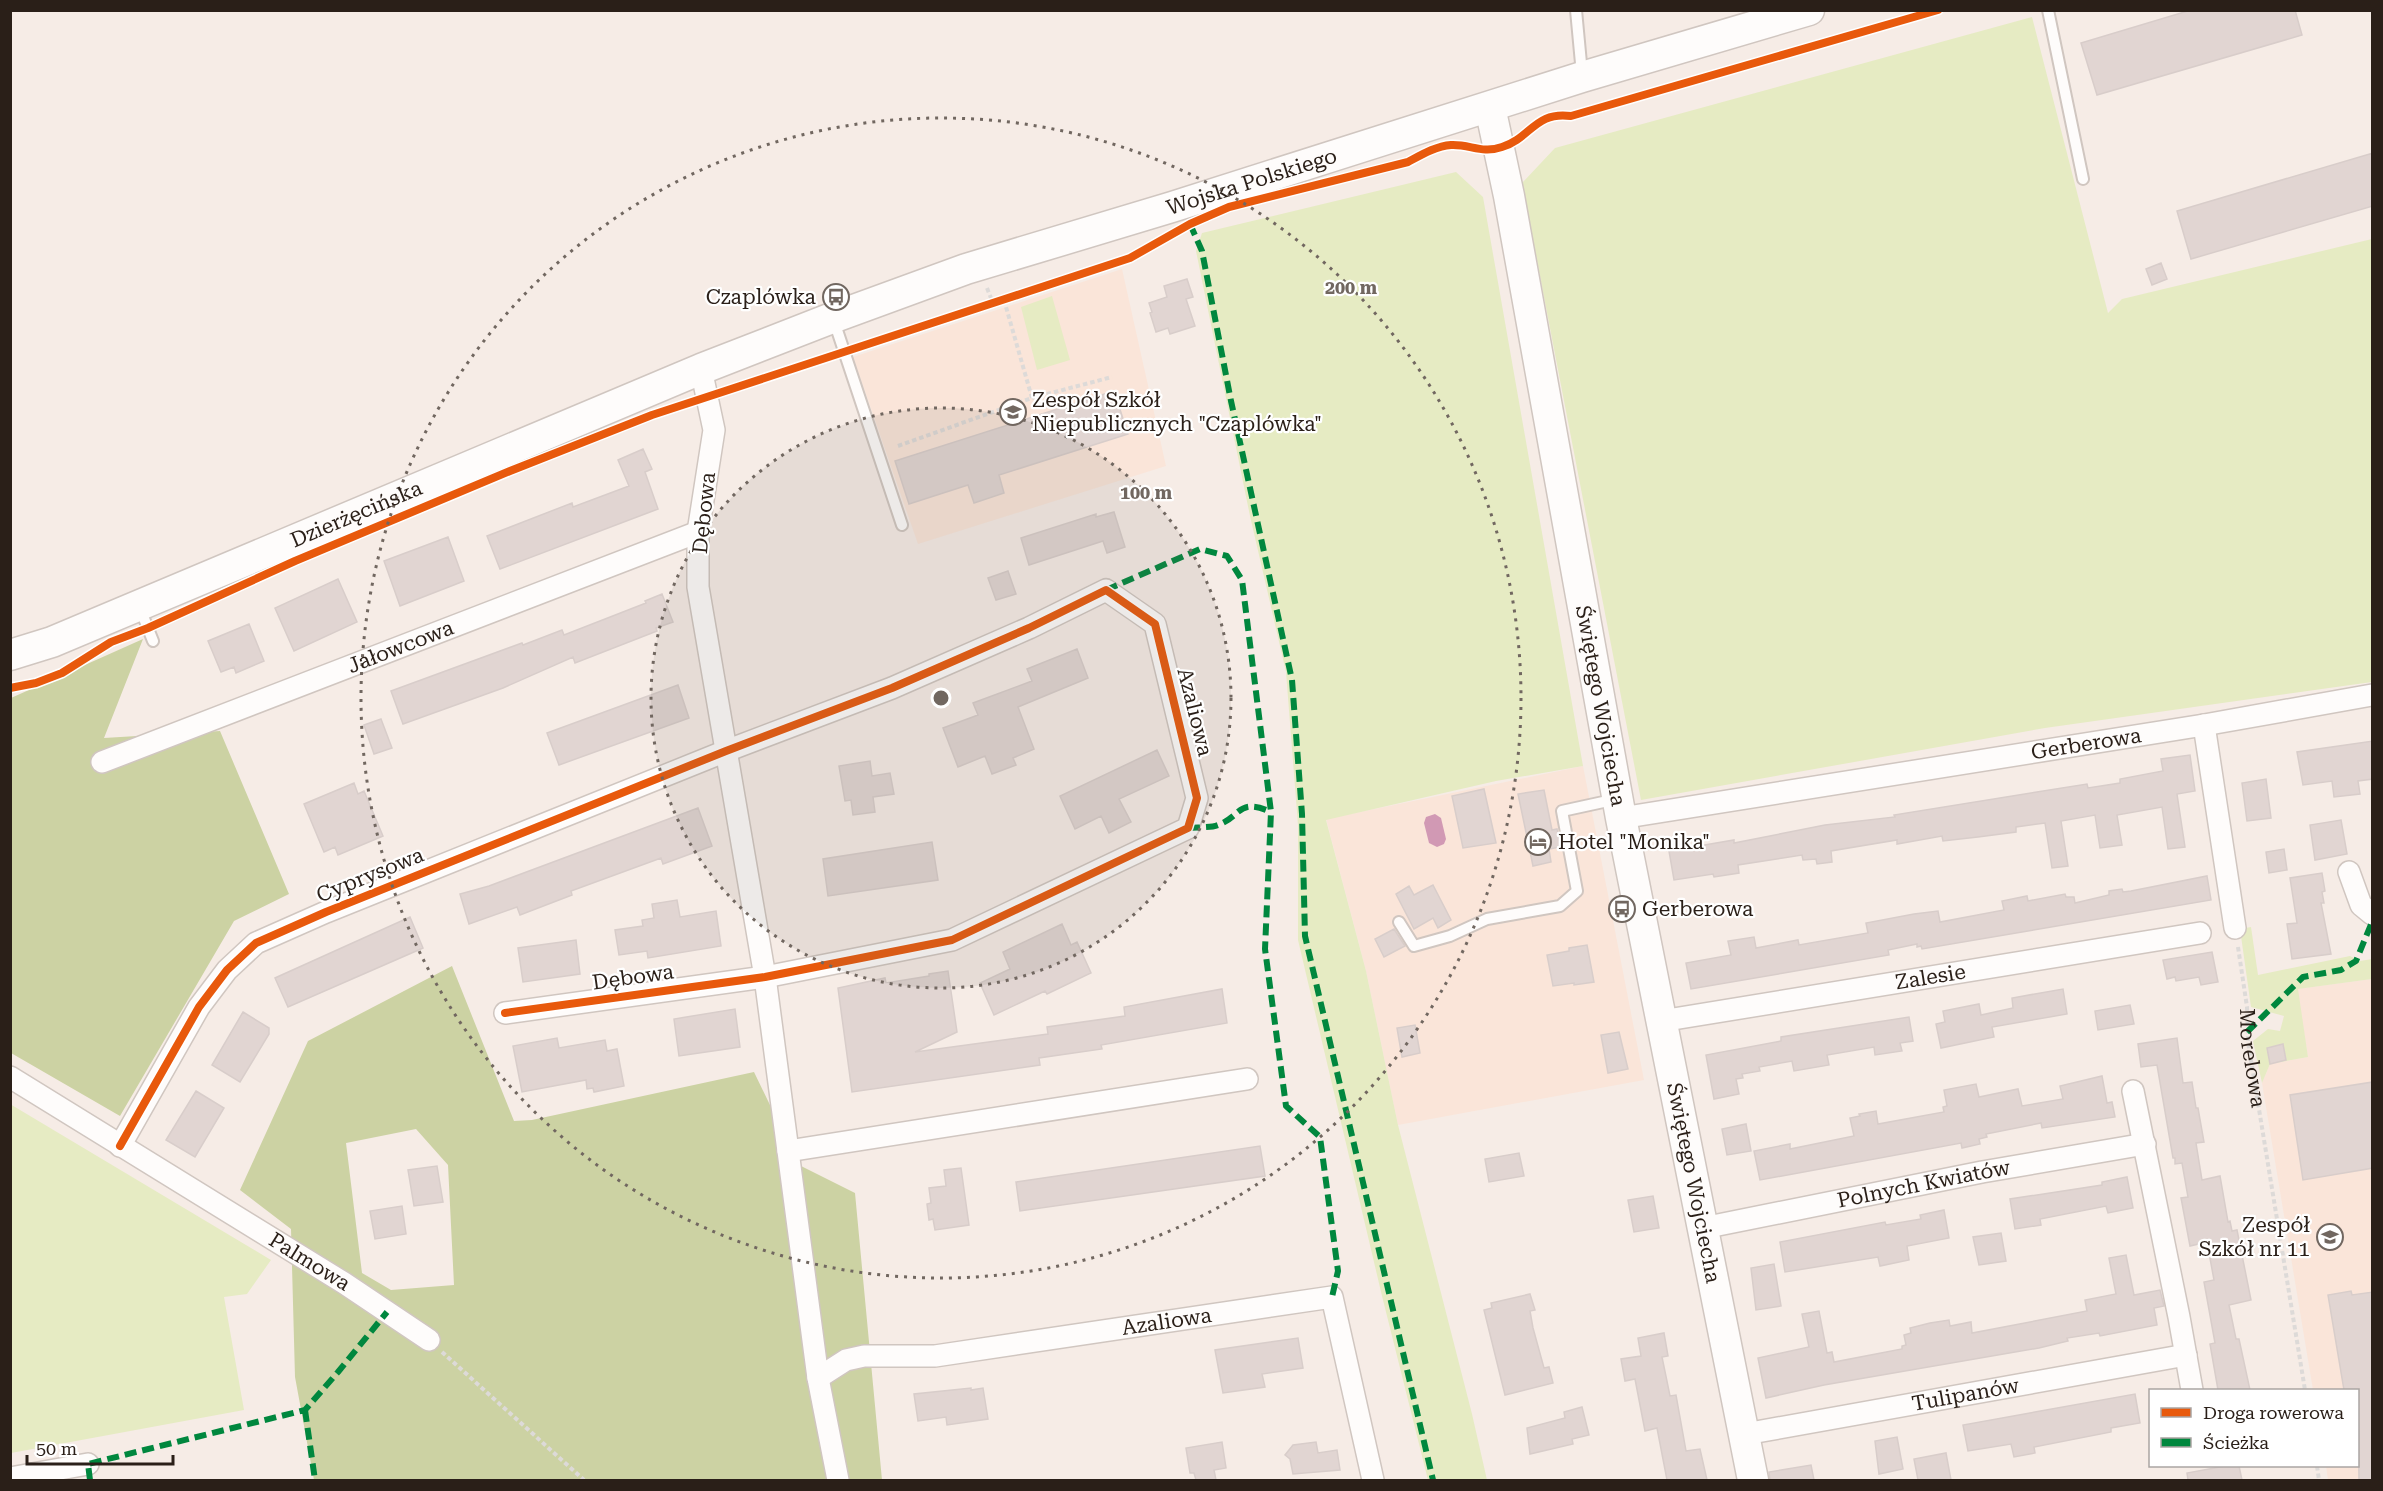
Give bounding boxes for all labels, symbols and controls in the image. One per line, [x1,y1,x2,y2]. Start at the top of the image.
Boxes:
street label: Wojska Polskiego [1164,144,1340,220]
text: 200 m [1325,277,1378,298]
bus stop icon: Czaplówka [821,282,851,312]
place label: Czaplówka [706,285,817,309]
place label: Zespół Szkół Niepublicznych "Czaplówka" [1032,388,1322,436]
school or university icon: Zespół Szkół Niepublicznych "Czaplówka" [998,397,1028,427]
street label: Dębowa [688,470,720,555]
street label: Dzierżęcińska [287,476,426,552]
text: 100 m [1120,482,1173,503]
street label: Świętego Wojciecha [1571,603,1631,809]
street label: Jałowcowa [344,615,457,678]
street label: Azaliowa [1172,665,1218,759]
centre of rings [931,688,951,708]
street label: Gerberowa [2029,723,2144,764]
hotel icon: Hotel "Monika" [1523,827,1553,857]
place label: Hotel "Monika" [1558,830,1710,854]
street label: Cyprysowa [313,842,428,907]
bus stop icon: Gerberowa [1607,894,1637,924]
place label: Gerberowa [1642,897,1754,921]
street label: Dębowa [591,959,676,995]
street label: Zalesie [1894,959,1967,995]
street label: Morelowa [2235,1008,2271,1110]
street label: Świętego Wojciecha [1662,1080,1726,1286]
street label: Polnych Kwiatów [1835,1155,2013,1213]
place label: Zespół Szkół nr 11 [2198,1213,2310,1261]
school or university icon: Zespół Szkół nr 11 [2315,1222,2345,1252]
street label: Palmowa [265,1228,355,1296]
street label: Azaliowa [1120,1303,1214,1340]
street label: Tulipanów [1910,1373,2022,1416]
legend [2149,1389,2359,1467]
text: Droga rowerowa [2203,1402,2344,1423]
scale bar [27,1428,172,1466]
text: Ścieżka [2203,1432,2269,1453]
text: 50 m [36,1438,77,1459]

